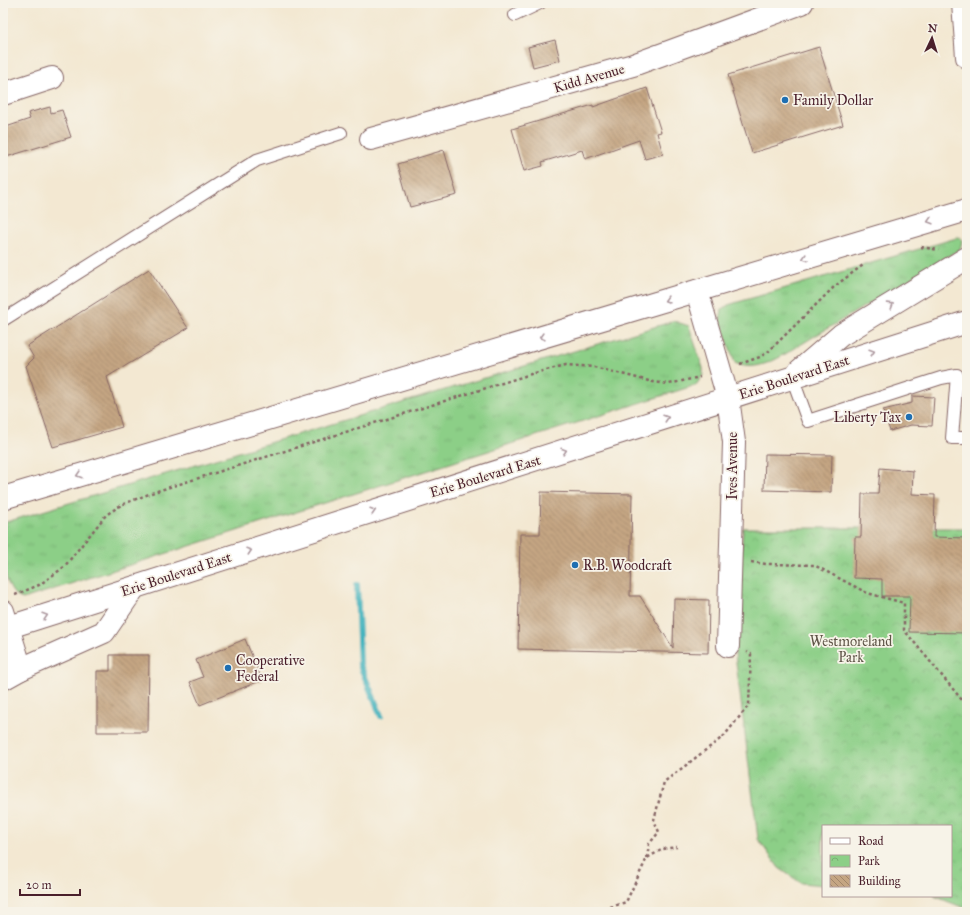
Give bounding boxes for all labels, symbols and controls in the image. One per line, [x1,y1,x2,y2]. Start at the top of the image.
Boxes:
north arrow [912,18,952,58]
text: N [928,22,938,35]
street label: Kidd Avenue [552,60,627,97]
place label: Family Dollar [793,92,874,109]
marker: Family Dollar [780,95,790,105]
one-way arrow [926,216,933,225]
one-way arrow [802,253,809,262]
one-way arrow [664,295,671,304]
one-way arrow [887,302,894,309]
one-way arrow [539,332,546,341]
one-way arrow [868,348,875,357]
street label: Erie Boulevard East [737,352,852,403]
place label: Liberty Tax [834,409,902,426]
marker: Liberty Tax [904,412,914,422]
one-way arrow [663,415,670,423]
street label: Ives Avenue [724,432,741,500]
one-way arrow [560,447,567,456]
street label: Erie Boulevard East [428,452,543,501]
one-way arrow [76,470,83,479]
one-way arrow [369,507,376,516]
one-way arrow [245,547,252,556]
street label: Erie Boulevard East [119,549,234,600]
place label: R.B. Woodcraft [583,557,672,574]
marker: R.B. Woodcraft [570,560,580,570]
one-way arrow [41,612,48,621]
park label: Westmoreland Park [810,633,892,666]
place label: Cooperative Federal [236,652,305,685]
marker: Cooperative Federal [223,663,233,673]
legend [822,825,952,897]
text: Road [858,834,884,848]
text: Park [858,854,880,868]
scale bar [20,871,80,897]
text: Building [858,874,901,889]
text: 20 m [26,878,52,892]

